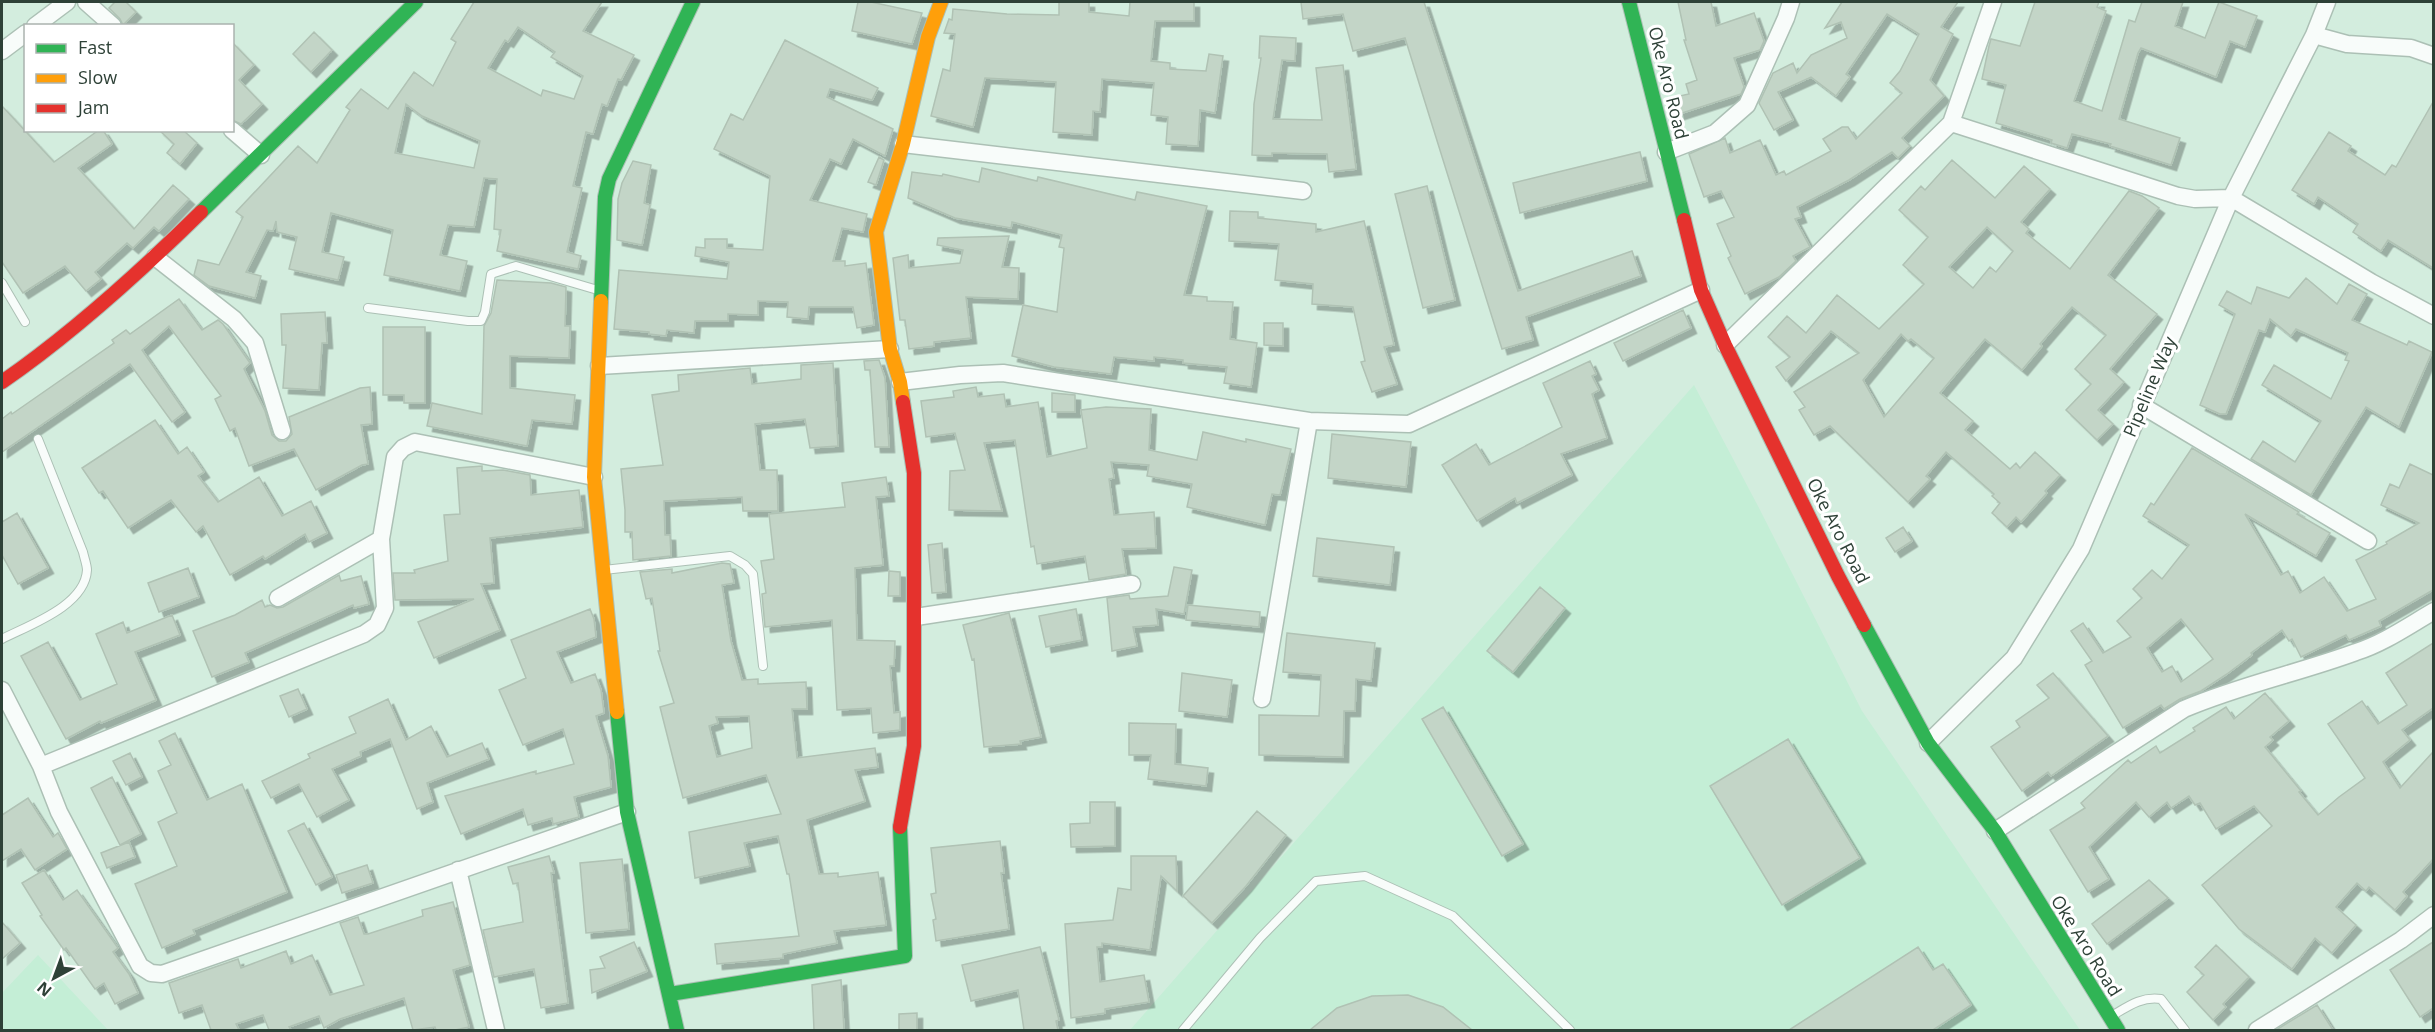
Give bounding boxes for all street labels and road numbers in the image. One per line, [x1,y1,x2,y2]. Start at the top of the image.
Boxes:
street label: Oke Aro Road [1643,24,1695,142]
street label: Pipeline Way [2117,332,2181,441]
street label: Oke Aro Road [1802,474,1876,587]
street label: Oke Aro Road [2046,890,2128,1001]

